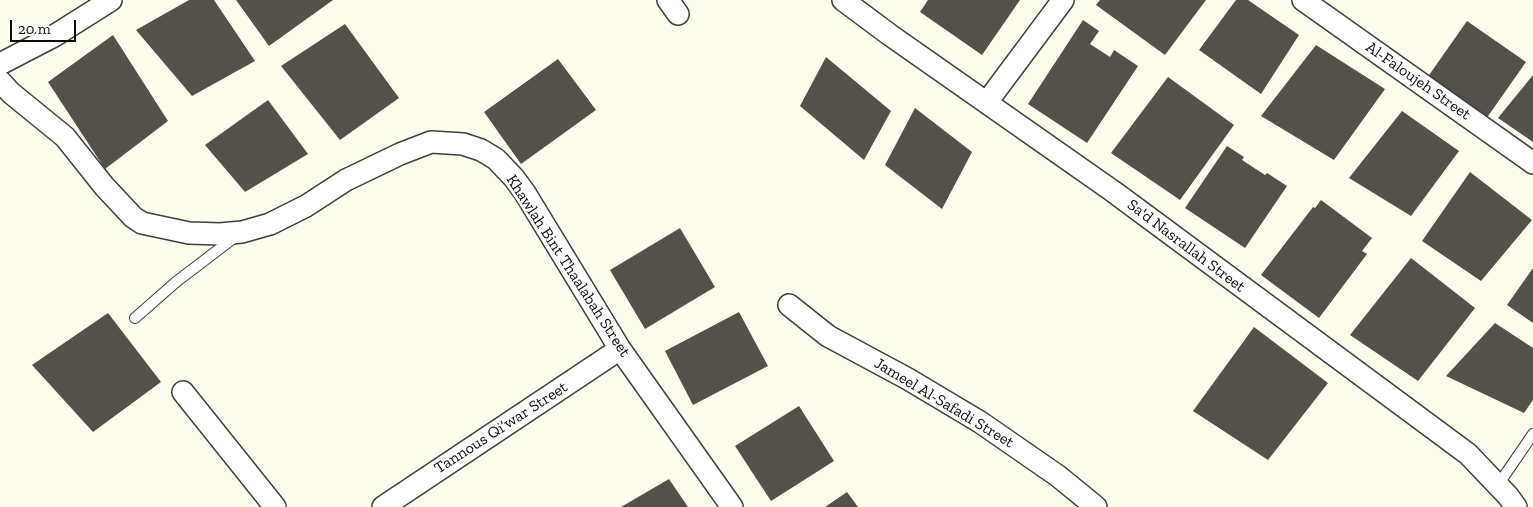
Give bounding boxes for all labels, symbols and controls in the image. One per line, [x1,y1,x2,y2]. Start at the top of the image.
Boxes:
scale bar [12,10,79,42]
text: 20 m [18,20,51,38]
street label: Al-Faloujeh Street [1362,38,1474,124]
street label: Khawlah Bint Thaalabah Street [502,171,634,361]
street label: Sa'd Nasrallah Street [1123,195,1249,297]
street label: Jameel Al-Safadi Street [871,354,1017,452]
street label: Tannous Qi‘war Street [431,378,571,478]

